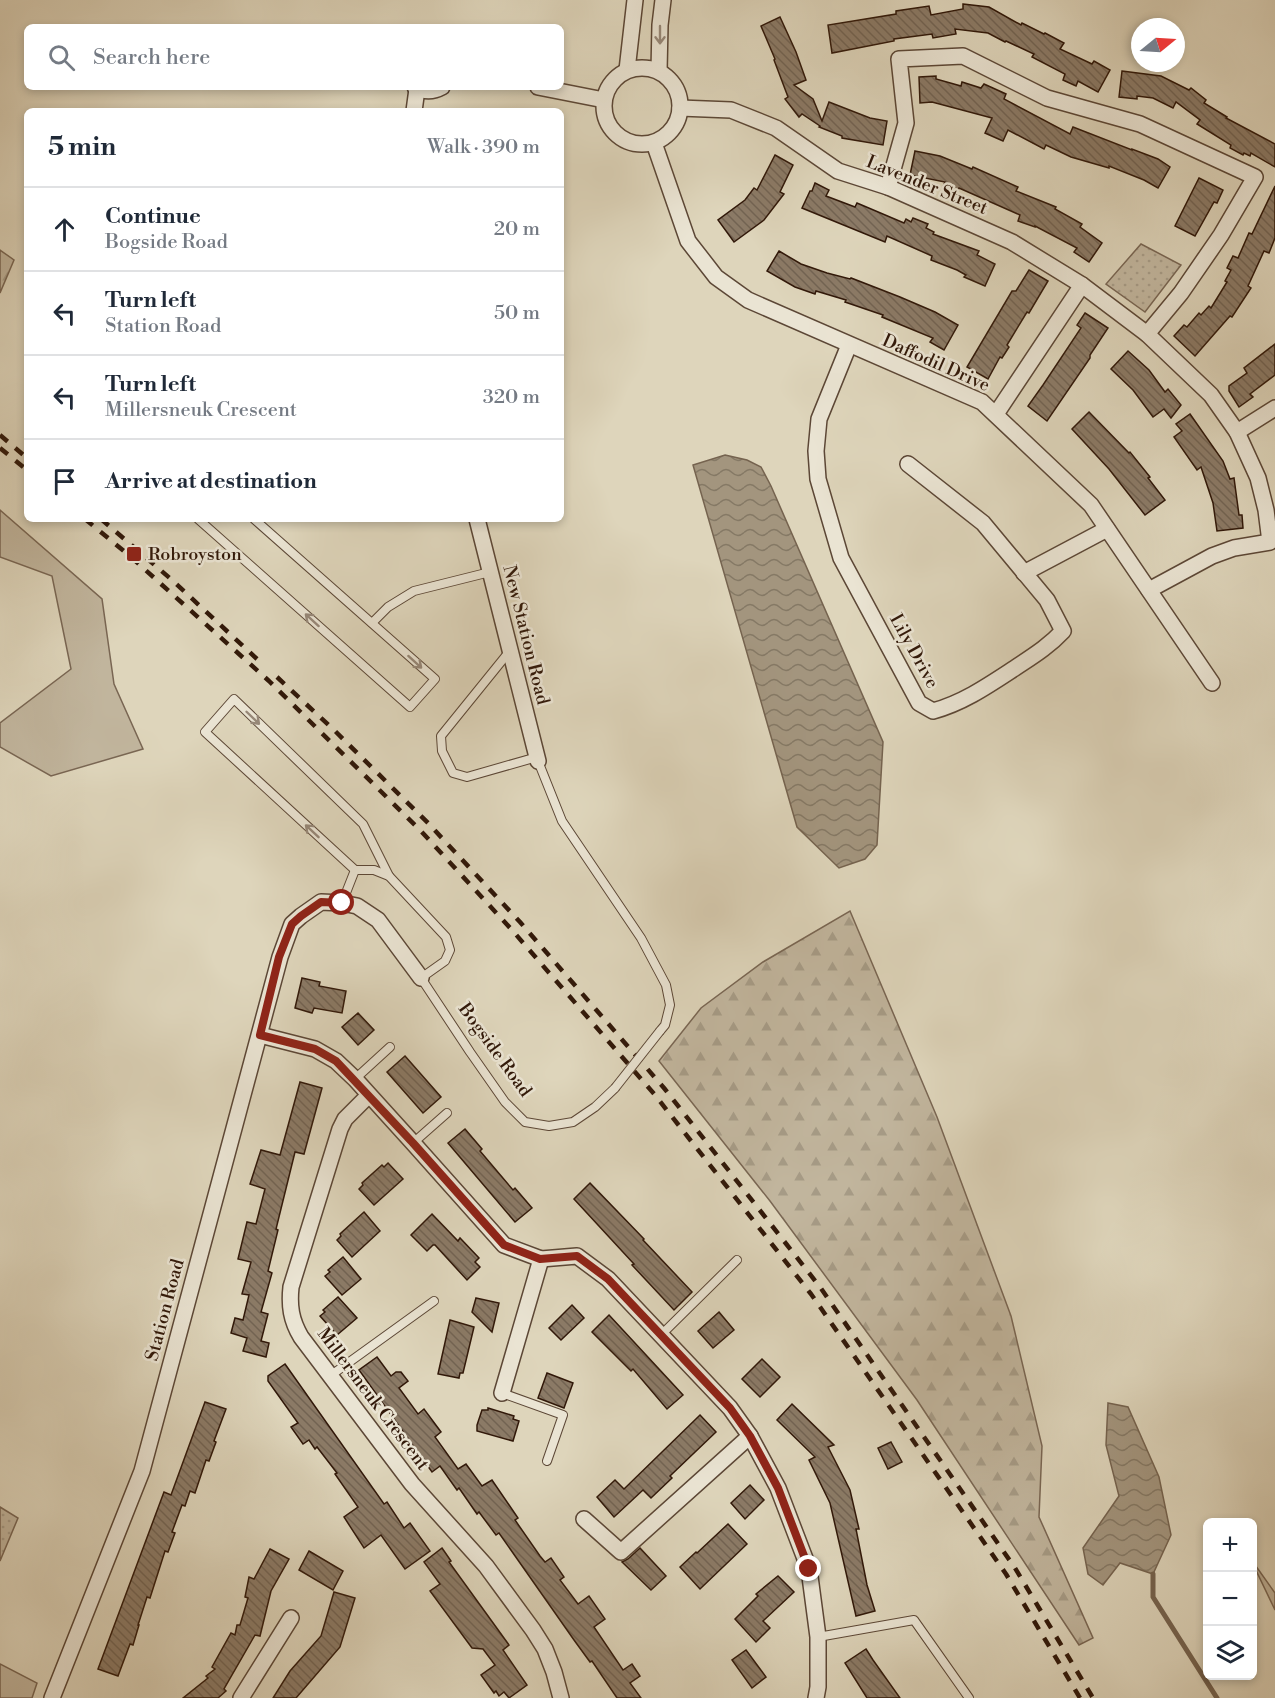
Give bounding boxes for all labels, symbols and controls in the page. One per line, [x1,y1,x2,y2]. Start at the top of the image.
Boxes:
north arrow [1131,18,1185,72]
search box [24,24,564,90]
one-way arrow [654,25,665,45]
icon: search [45,41,78,74]
text: Search here [93,44,210,71]
text: 5 min [48,131,116,163]
text: Walk · 390 m [427,135,540,160]
street label: Lavender Street [863,150,992,220]
text: Continue [105,203,201,230]
icon: ahead [48,213,81,246]
text: 20 m [494,217,540,242]
text: Bogside Road [105,230,228,255]
text: Turn left [105,287,196,314]
icon: left [48,297,81,330]
text: 50 m [494,301,540,326]
text: Station Road [105,314,221,339]
street label: Daffodil Drive [879,329,993,397]
text: Turn left [105,371,196,398]
icon: left [48,381,81,414]
text: 320 m [483,385,540,410]
text: Millersneuk Crescent [105,398,297,423]
icon: arrive [48,465,81,498]
text: Arrive at destination [105,468,317,495]
place label: Robroyston [148,543,242,566]
marker: Robroyston [125,545,143,563]
street label: New Station Road [498,563,555,708]
street label: Lily Drive [884,610,944,692]
one-way arrow [304,613,319,627]
one-way arrow [408,655,423,669]
one-way arrow [245,710,260,724]
one-way arrow [305,824,320,838]
route start [328,889,354,915]
street label: Bogside Road [453,998,537,1102]
street label: Station Road [140,1256,190,1364]
street label: Millersneuk Crescent [312,1323,435,1475]
map controls [1203,1518,1257,1680]
button: + [1203,1518,1257,1572]
route end [795,1555,821,1581]
button: − [1203,1572,1257,1626]
button: layers [1203,1626,1257,1680]

